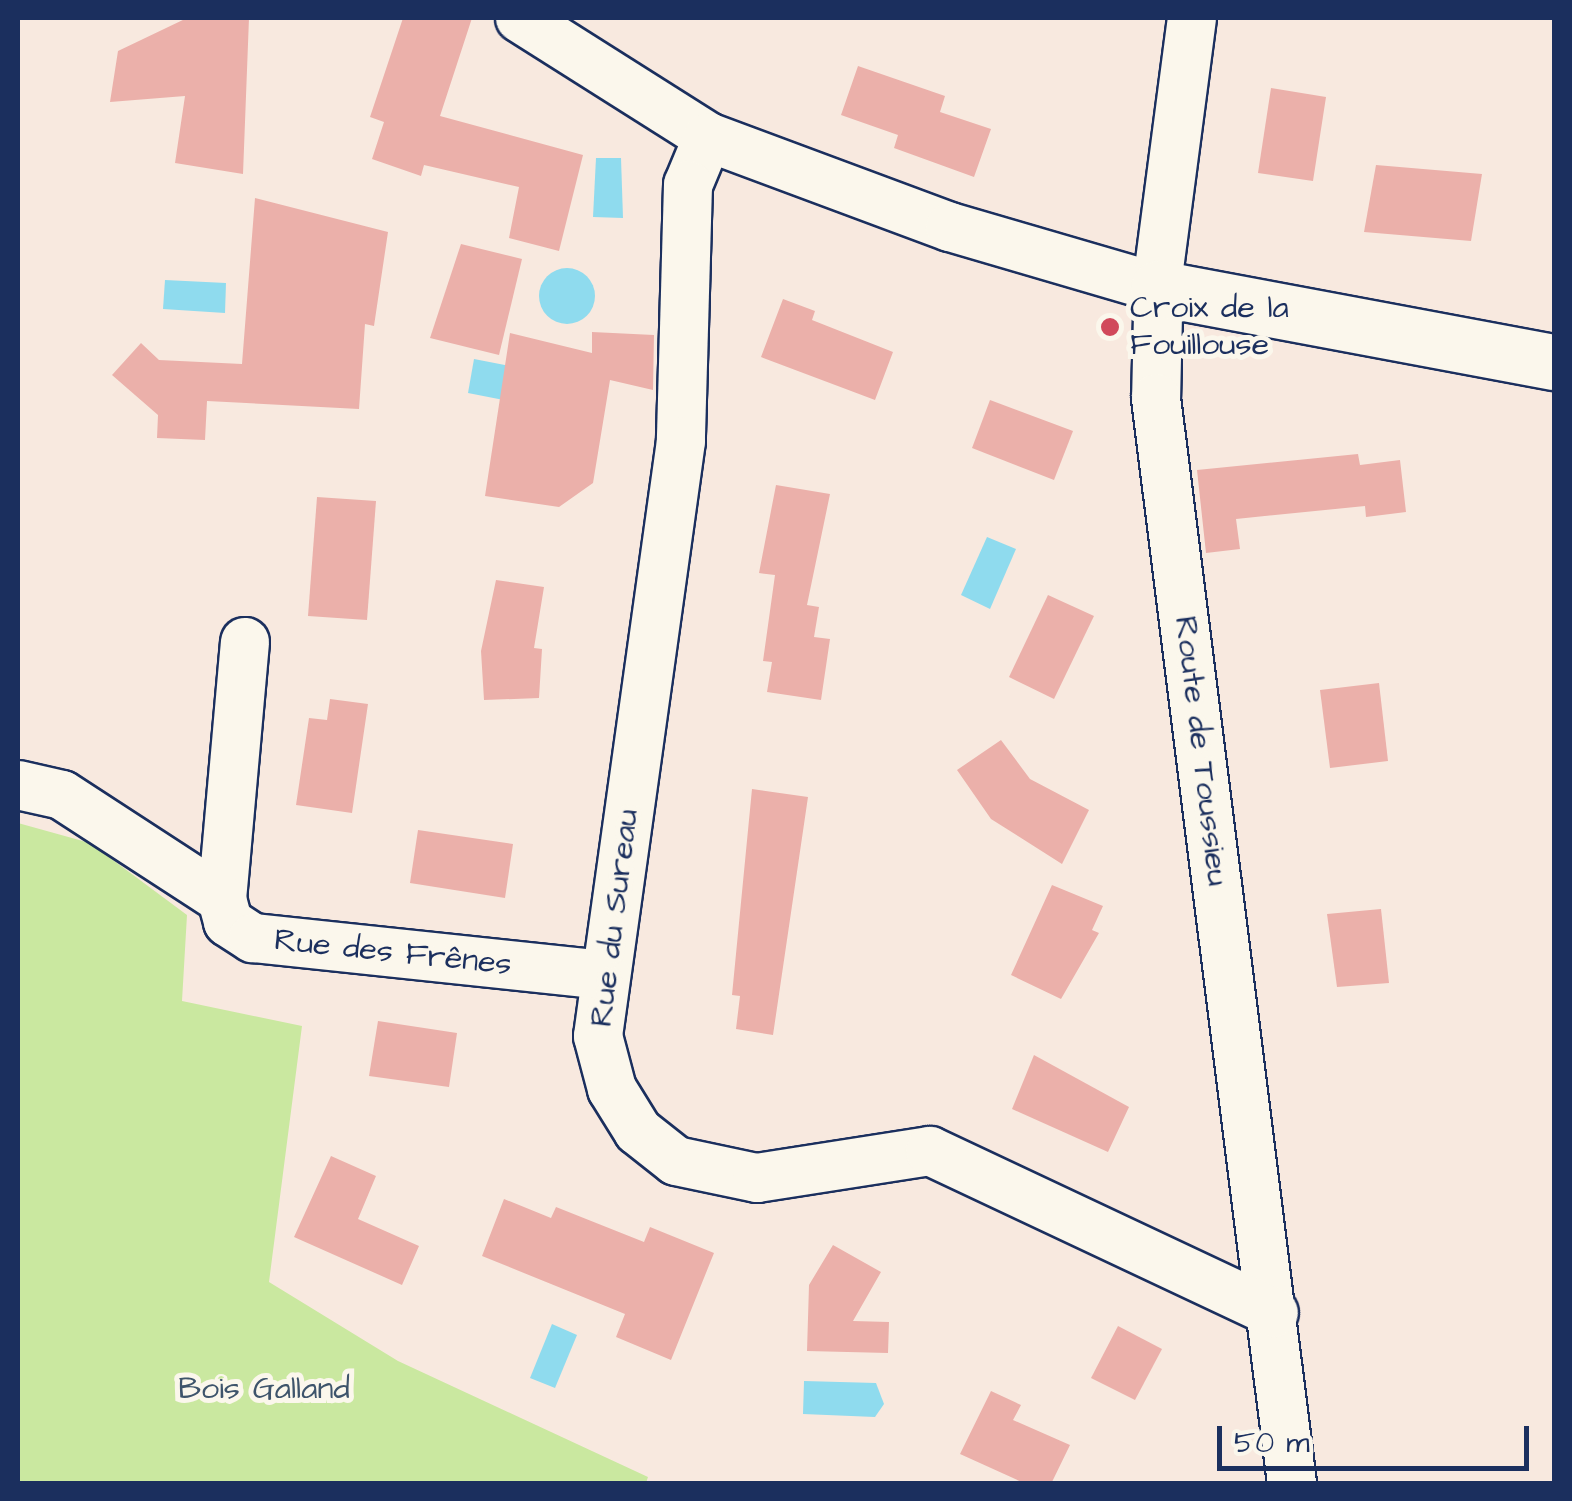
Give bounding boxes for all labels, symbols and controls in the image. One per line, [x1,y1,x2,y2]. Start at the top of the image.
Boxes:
place label: Croix de la Fouillouse [1130,290,1289,365]
marker: Croix de la Fouillouse [1099,316,1121,338]
street label: Route de Toussieu [1165,614,1237,888]
street label: Rue du Sureau [583,807,647,1029]
street label: Rue des Frênes [273,921,513,985]
park label: Bois Galland [178,1370,350,1408]
scale bar [1222,1406,1534,1468]
text: 50 m [1234,1422,1310,1464]

